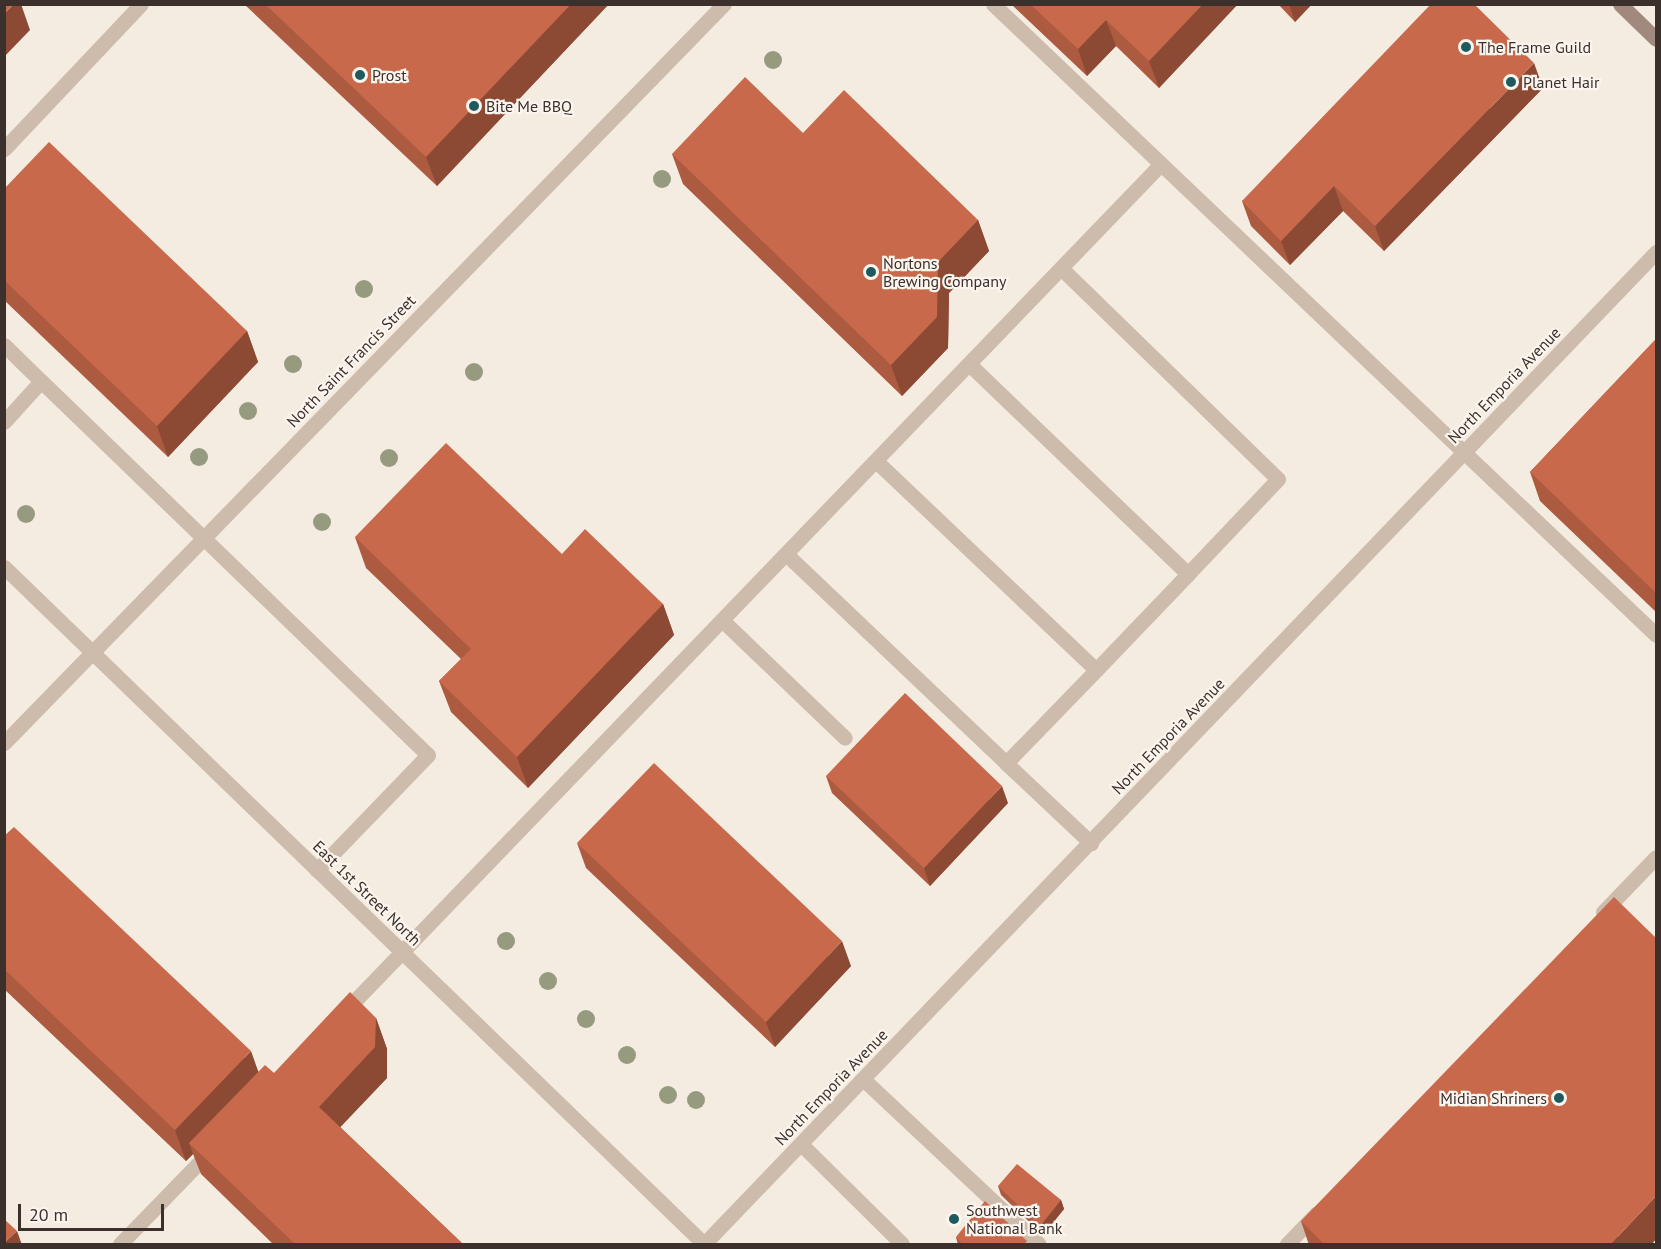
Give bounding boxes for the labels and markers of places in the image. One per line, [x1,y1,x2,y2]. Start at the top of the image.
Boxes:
place label: The Frame Guild [1478,37,1591,57]
marker: The Frame Guild [1459,40,1473,54]
place label: Prost [372,65,407,85]
marker: Prost [353,68,367,82]
place label: Planet Hair [1523,72,1600,92]
marker: Planet Hair [1504,75,1518,89]
place label: Bite Me BBQ [486,96,572,116]
marker: Bite Me BBQ [467,99,481,113]
place label: Nortons Brewing Company [883,253,1006,291]
marker: Nortons Brewing Company [864,265,878,279]
place label: Midian Shriners [1440,1088,1547,1108]
marker: Midian Shriners [1552,1091,1566,1105]
place label: Southwest National Bank [966,1200,1062,1238]
marker: Southwest National Bank [947,1212,961,1226]

